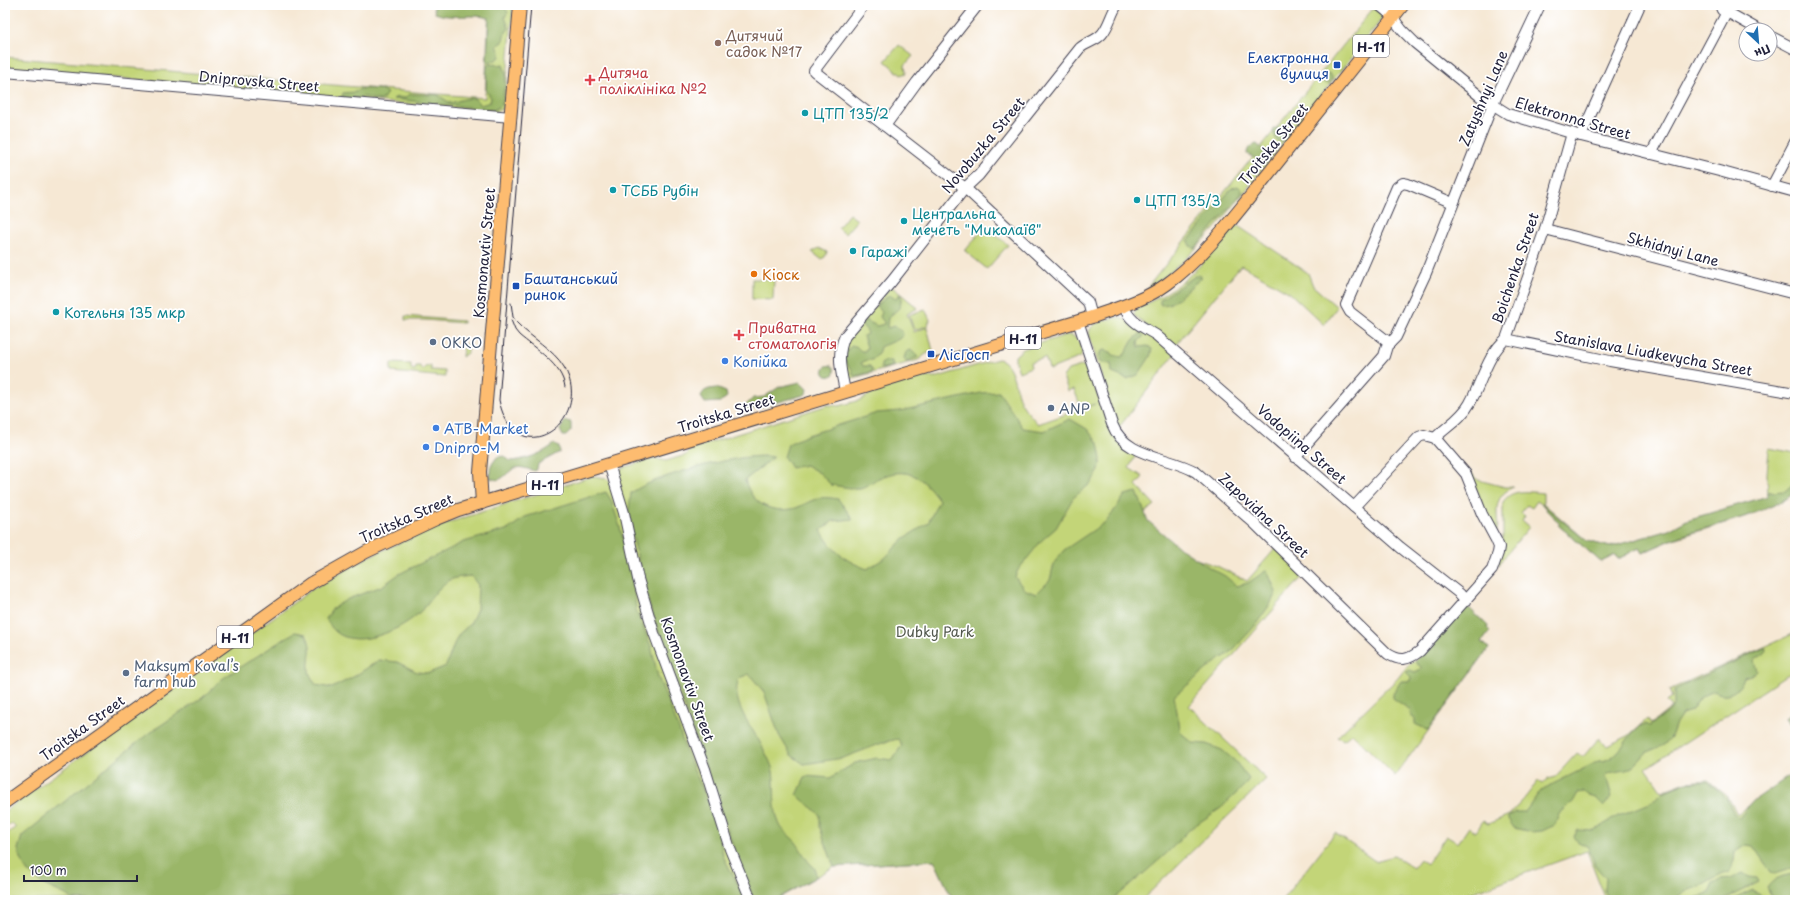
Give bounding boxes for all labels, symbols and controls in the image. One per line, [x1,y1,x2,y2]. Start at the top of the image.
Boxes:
north arrow [1738,22,1778,62]
place label: Дитячий садок №17 [725,25,803,62]
road number: Н-11 [1353,35,1389,57]
marker: Дитячий садок №17 [713,38,723,48]
text: Пн [1752,40,1773,63]
place label: Електронна вулиця [1248,47,1329,84]
street label: Zatyshnyi Lane [1453,47,1513,149]
marker: Електронна вулиця [1332,60,1342,70]
place label: Дитяча поліклініка №2 [598,62,707,99]
street label: Dniprovska Street [198,65,320,97]
marker: Дитяча поліклініка №2 [584,74,596,86]
street label: Novobuzka Street [937,92,1030,198]
street label: Elektronna Street [1513,92,1633,145]
street label: Troitska Street [1233,98,1313,190]
place label: ЦТП 135/2 [813,103,889,124]
marker: ЦТП 135/2 [800,108,810,118]
place label: ТСББ Рубін [621,180,699,201]
marker: ТСББ Рубін [608,185,618,195]
street label: Kosmonavtiv Street [468,187,500,319]
place label: ЦТП 135/3 [1145,190,1221,211]
marker: ЦТП 135/3 [1132,195,1142,205]
place label: Центральна мечеть "Миколаїв" [912,203,1042,240]
street label: Boichenka Street [1486,209,1544,326]
marker: Центральна мечеть "Миколаїв" [899,216,909,226]
street label: Skhidnyi Lane [1625,227,1722,271]
place label: Гаражі [861,241,908,262]
marker: Гаражі [848,246,858,256]
place label: Кіоск [762,264,800,285]
place label: Баштанський ринок [524,268,618,305]
marker: Кіоск [749,269,759,279]
marker: Баштанський ринок [511,281,521,291]
place label: Котельня 135 мкр [64,302,185,323]
marker: Котельня 135 мкр [51,307,61,317]
place label: Приватна стоматологія [748,317,837,354]
street label: Stanislava Liudkevycha Street [1552,325,1754,381]
road number: Н-11 [1005,327,1041,349]
marker: Приватна стоматологія [733,329,745,341]
place label: OKKO [441,332,482,353]
marker: OKKO [428,337,438,347]
place label: ЛісГосп [939,344,990,365]
marker: ЛісГосп [926,349,936,359]
place label: Копійка [733,351,787,372]
marker: Копійка [720,356,730,366]
street label: Troitska Street [675,388,777,438]
place label: ANP [1059,398,1090,419]
street label: Vodopiina Street [1253,399,1351,489]
marker: ANP [1046,403,1056,413]
place label: ATB-Market [444,418,529,439]
marker: ATB-Market [431,423,441,433]
place label: Dnipro-M [434,437,500,458]
marker: Dnipro-M [421,442,431,452]
street label: Zapovidna Street [1214,467,1314,563]
road number: Н-11 [527,473,563,495]
street label: Troitska Street [356,488,456,548]
street label: Kosmonavtiv Street [656,614,720,744]
park label: Dubky Park [896,621,975,642]
road number: Н-11 [217,626,253,648]
place label: Maksym Koval’s farm hub [134,655,239,692]
marker: Maksym Koval’s farm hub [121,668,131,678]
street label: Troitska Street [35,690,129,766]
scale bar [24,857,137,883]
text: 100 m [30,861,67,879]

